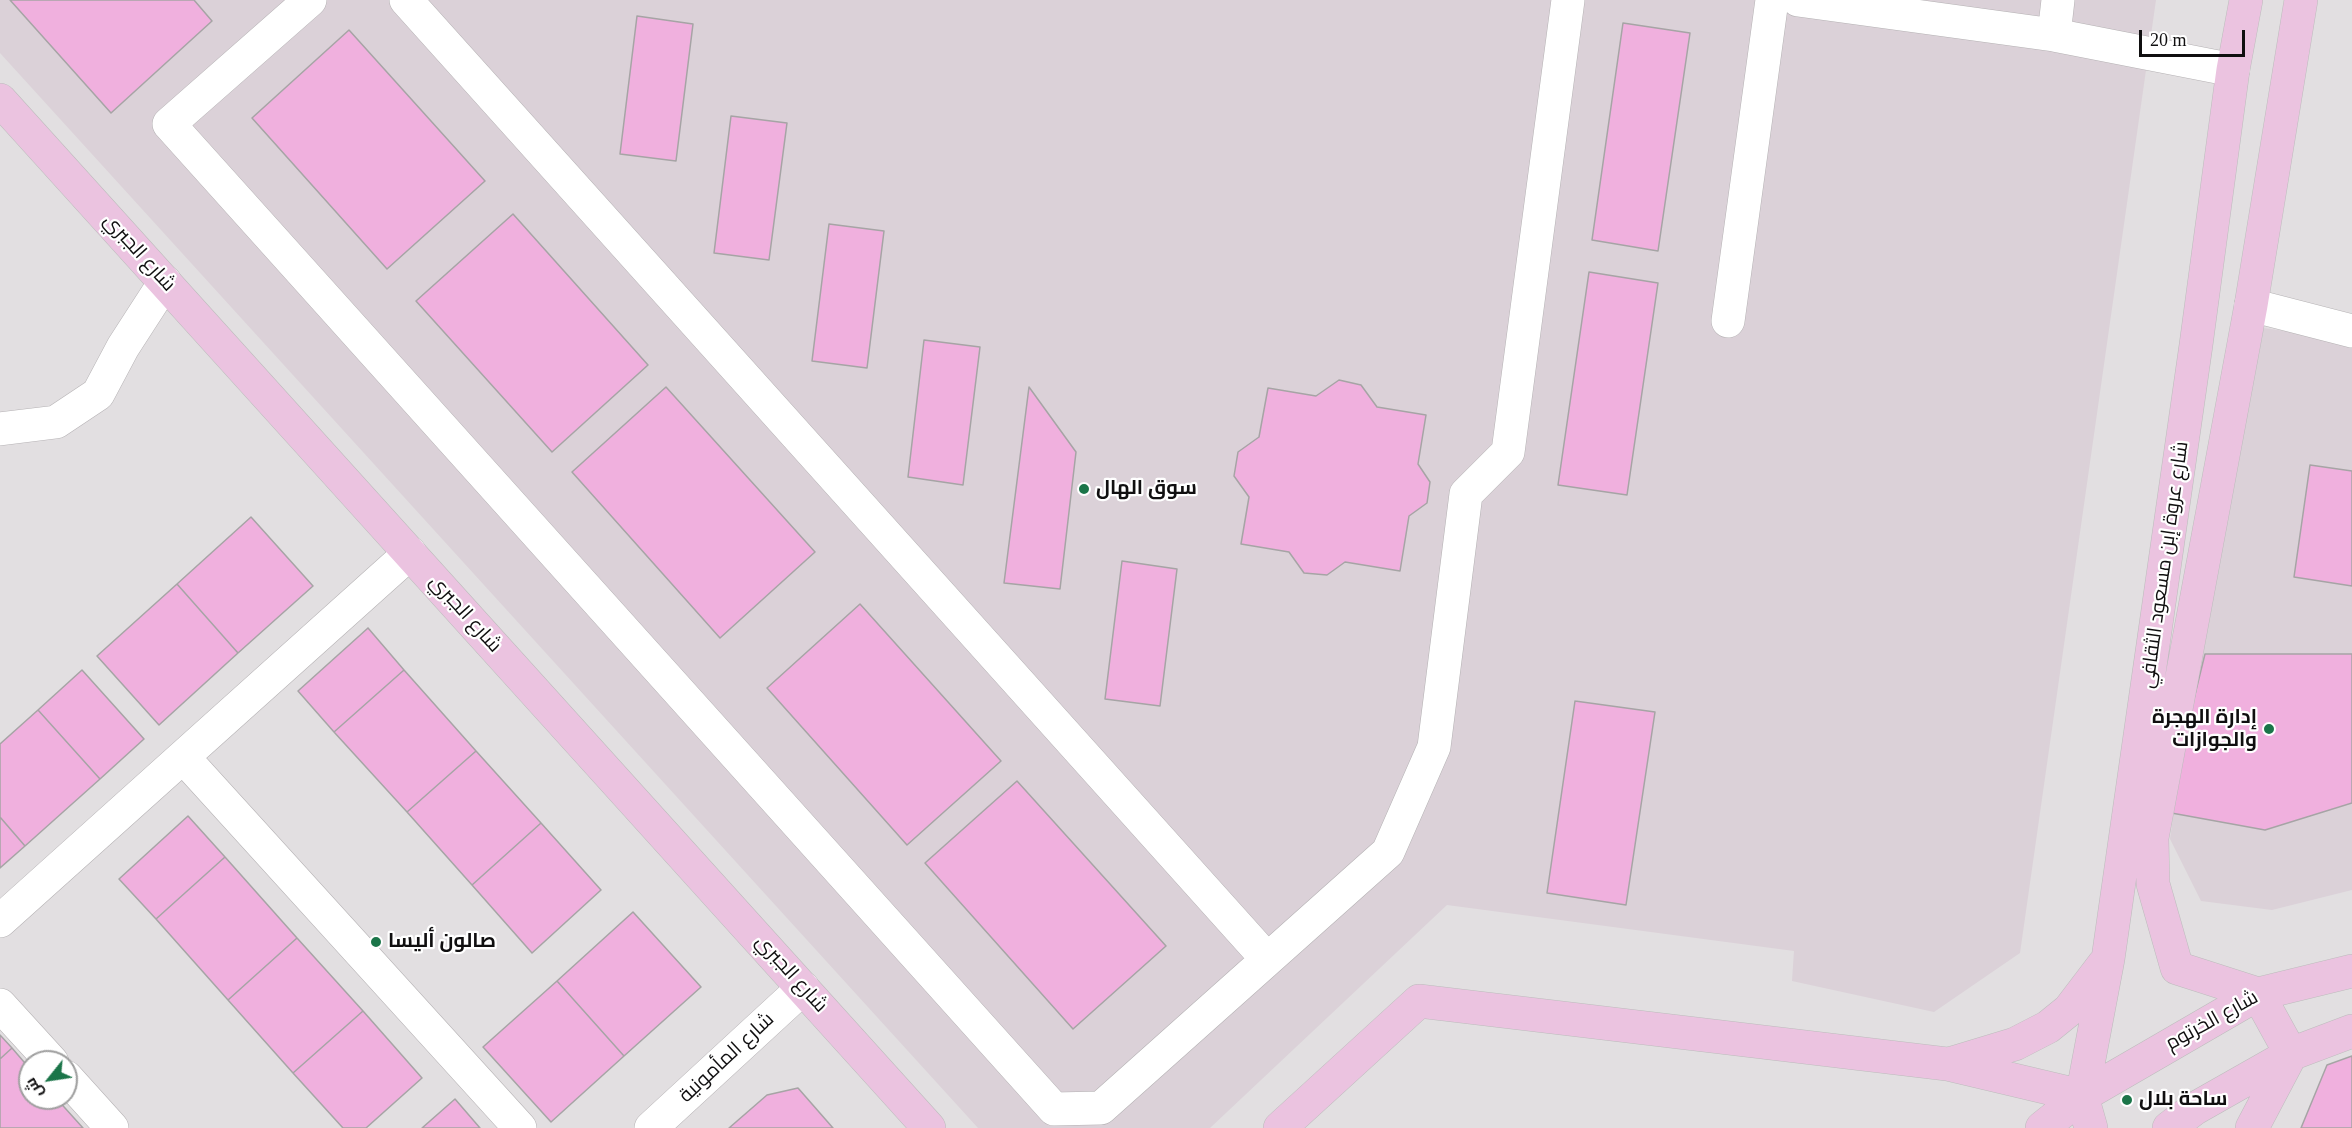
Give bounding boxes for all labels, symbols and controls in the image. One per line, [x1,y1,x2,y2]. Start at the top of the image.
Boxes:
scale bar [2142,18,2248,56]
text: 20 m [2150,30,2187,50]
street label: شارع الجبري [98,209,180,297]
street label: شارع عروة إبن مسعود الثقافي [2136,440,2194,690]
place label: سوق الهال [1096,477,1197,501]
marker: سوق الهال [1077,482,1091,496]
street label: شارع الجبري [424,570,506,658]
place label: إدارة الهجرة والجوازات [2152,706,2257,753]
marker: إدارة الهجرة والجوازات [2262,722,2276,736]
place label: صالون أليسا [388,930,496,954]
street label: شارع الجبري [750,930,832,1018]
marker: صالون أليسا [369,935,383,949]
street label: شارع الخرتوم [2162,986,2262,1056]
street label: شارع المأمونية [674,1008,780,1108]
north arrow [18,1050,78,1110]
text: ش [21,1075,46,1101]
place label: ساحة بلال [2139,1088,2228,1112]
marker: ساحة بلال [2120,1093,2134,1107]

